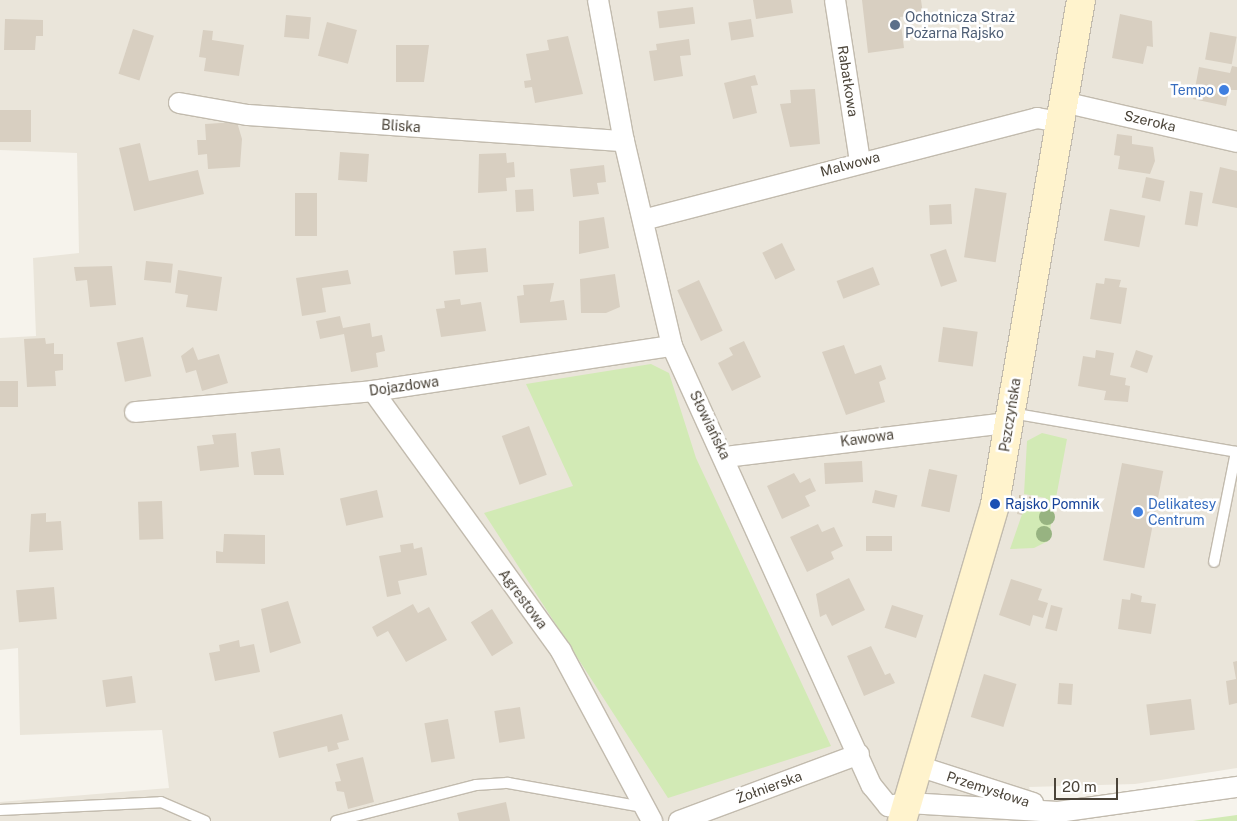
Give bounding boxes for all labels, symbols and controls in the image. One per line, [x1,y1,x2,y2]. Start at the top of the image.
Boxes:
place label: Ochotnicza Straż Pożarna Rajsko [905,9,1015,41]
marker: Ochotnicza Straż Pożarna Rajsko [889,19,901,31]
street label: Rabatkowa [834,44,862,118]
place label: Tempo [1170,82,1214,98]
marker: Tempo [1218,84,1230,96]
street label: Szeroka [1123,107,1177,135]
street label: Bliska [381,116,421,136]
street label: Malwowa [818,148,882,180]
street label: Dojazdowa [368,373,440,399]
street label: Pszczyńska [996,377,1024,453]
street label: Słowiańska [686,388,734,462]
street label: Kawowa [839,426,895,450]
place label: Rajsko Pomnik [1005,496,1100,512]
place label: Delikatesy Centrum [1148,496,1216,528]
marker: Rajsko Pomnik [989,498,1001,510]
marker: Delikatesy Centrum [1132,506,1144,518]
street label: Agrestowa [495,566,551,632]
street label: Żołnierska [734,767,804,807]
street label: Przemysłowa [944,768,1032,810]
scale bar [1057,768,1121,800]
text: 20 m [1062,778,1097,795]

